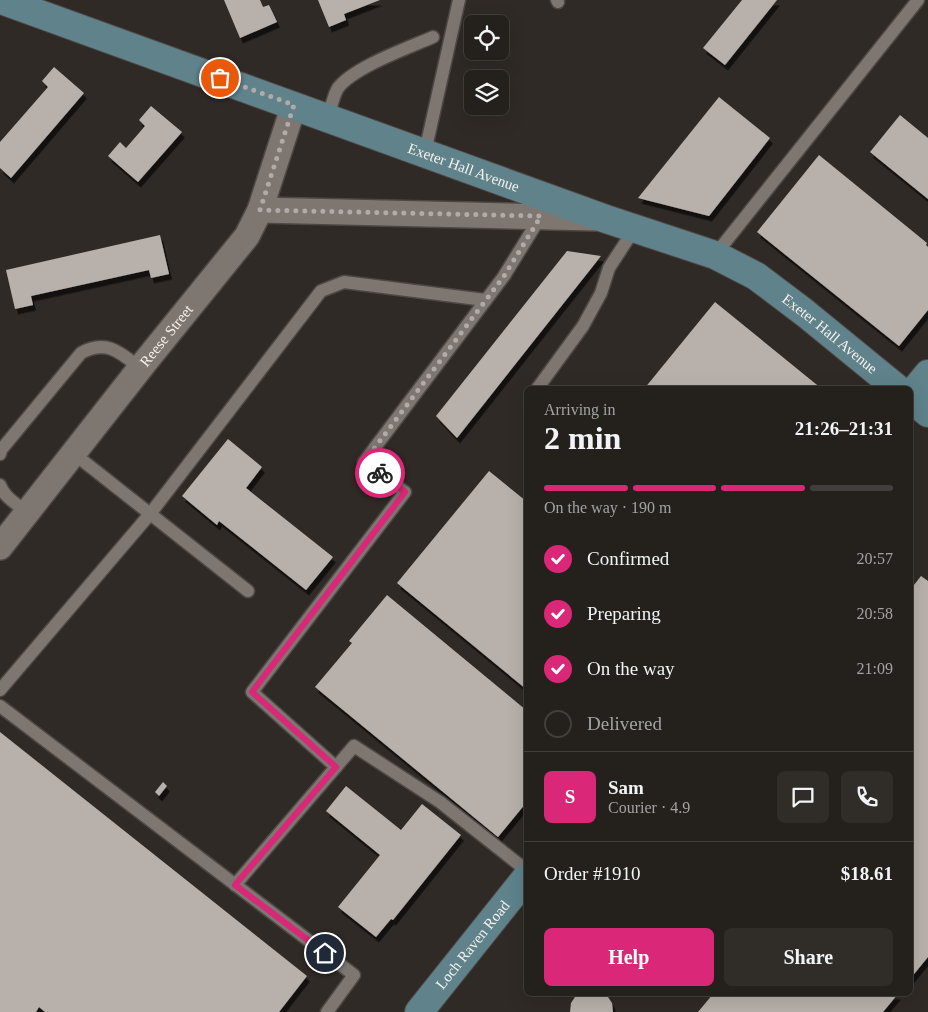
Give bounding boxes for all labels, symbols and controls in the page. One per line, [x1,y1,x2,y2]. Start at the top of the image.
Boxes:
map controls [464,15,509,115]
button: locate [464,15,509,60]
pin [199,57,241,99]
icon: bag [206,64,234,92]
button: layers [464,70,509,115]
street label: Exeter Hall Avenue [406,140,522,195]
street label: Exeter Hall Avenue [779,291,881,377]
street label: Reese Street [137,301,197,370]
text: Arriving in [544,401,616,418]
text: 21:26–21:31 [795,418,893,439]
text: 2 min [544,420,621,456]
courier [355,448,405,498]
icon: bike [366,459,394,487]
text: On the way · 190 m [544,499,672,516]
icon: check [544,545,572,573]
text: Confirmed [587,548,669,569]
text: 20:57 [857,550,893,567]
icon: check [544,600,572,628]
text: Preparing [587,603,661,624]
text: 20:58 [857,605,893,622]
icon: check [544,655,572,683]
text: On the way [587,658,675,679]
text: 21:09 [857,660,893,677]
text: Delivered [587,713,662,734]
button: chat [777,771,829,823]
button: phone [841,771,893,823]
text: Sam [608,777,644,798]
text: S [565,786,575,807]
text: Courier · 4.9 [608,799,690,816]
text: Order #1910 [544,863,641,884]
text: $18.61 [841,863,893,884]
street label: Loch Raven Road [433,897,513,992]
button: Help [544,928,714,986]
button: Share [724,928,893,986]
pin [304,932,346,974]
icon: home [311,939,339,967]

